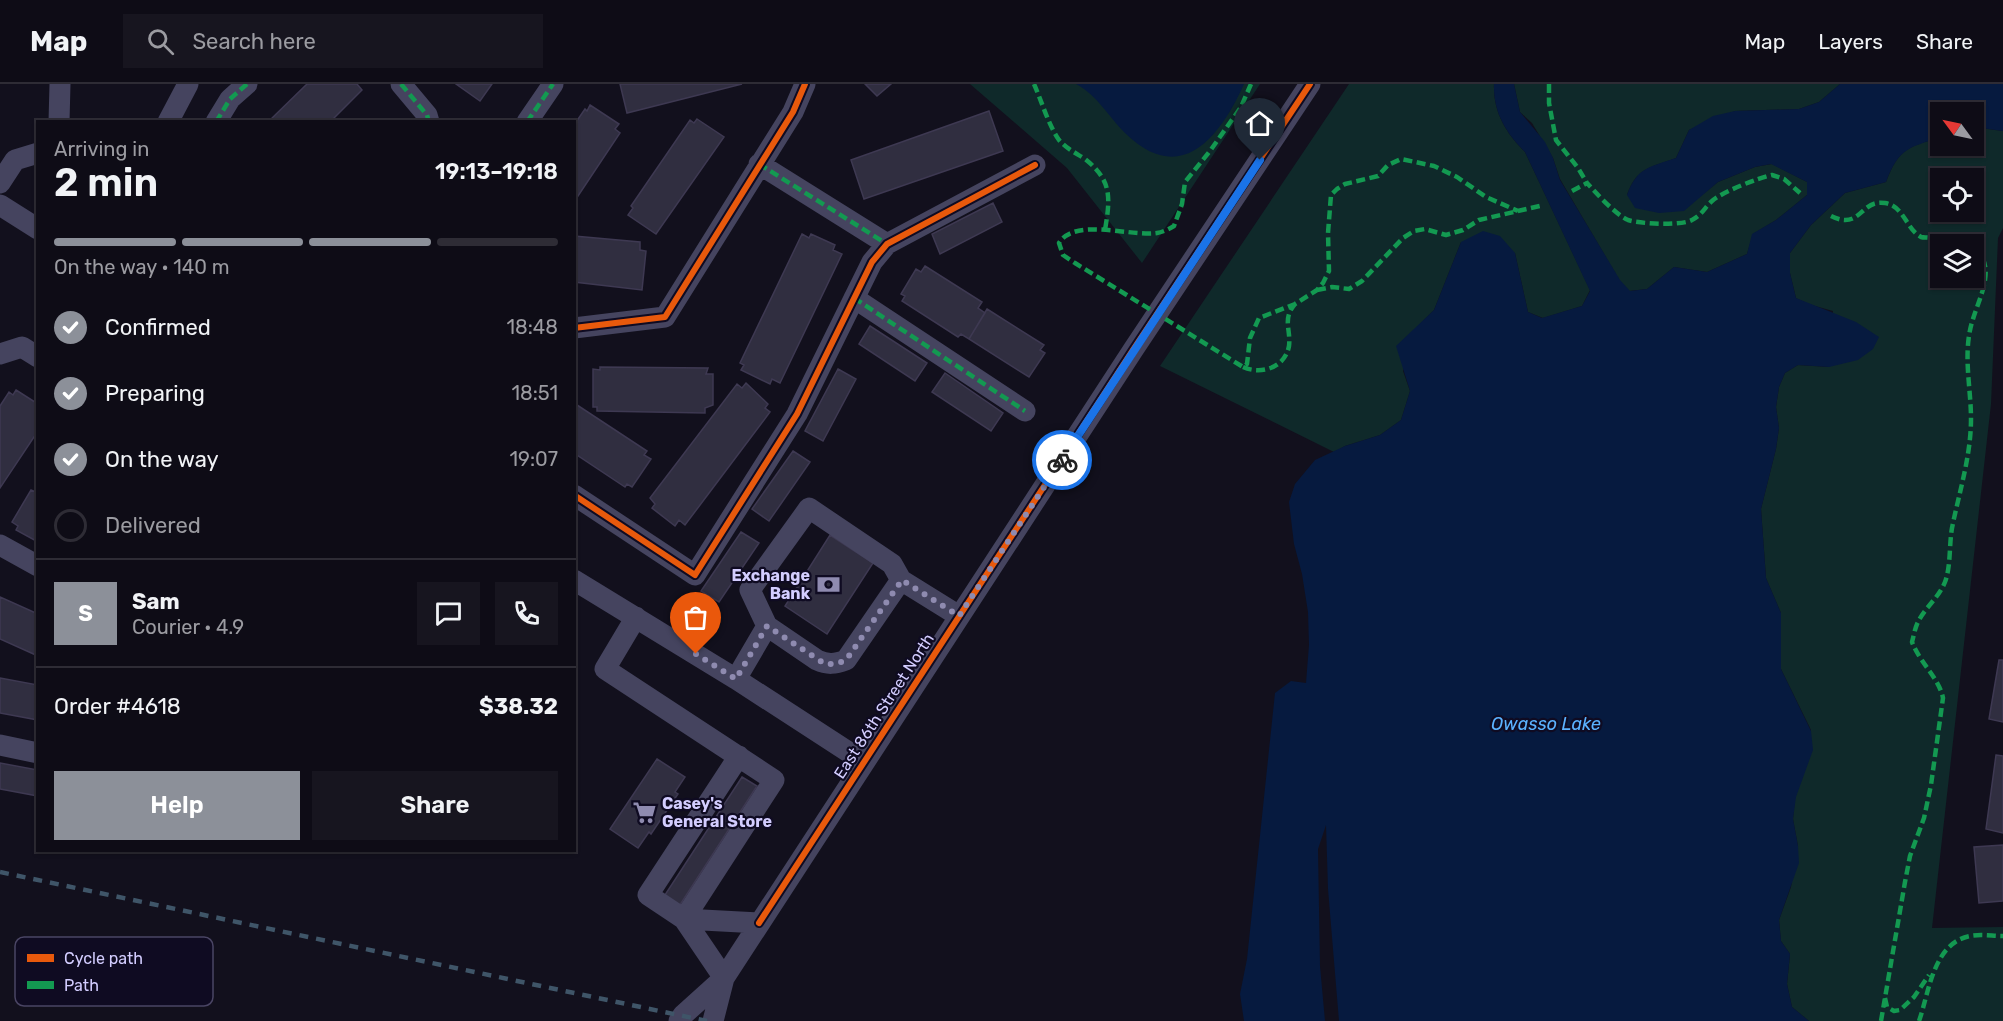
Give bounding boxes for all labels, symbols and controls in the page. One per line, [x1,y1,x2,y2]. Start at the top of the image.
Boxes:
search box [123,14,543,68]
text: Map [30,25,87,58]
icon: search [144,25,177,58]
text: Search here [192,28,316,55]
text: Map [1744,29,1785,54]
text: Layers [1818,29,1883,54]
text: Share [1916,29,1973,54]
pin [1234,98,1285,160]
north arrow [1930,102,1984,156]
map controls [1930,102,1984,288]
icon: home [1243,107,1276,140]
text: Arriving in [54,137,149,161]
text: 19:13–19:18 [435,158,558,185]
text: 2 min [54,160,158,206]
button: locate [1930,168,1984,222]
button: layers [1930,234,1984,288]
text: On the way · 140 m [54,255,230,279]
icon: check [54,311,87,344]
text: Confirmed [105,314,211,341]
text: 18:48 [506,315,558,339]
icon: check [54,377,87,410]
text: Preparing [105,380,205,407]
text: 18:51 [511,381,558,405]
courier [1032,430,1092,490]
icon: check [54,443,87,476]
icon: bike [1046,444,1079,477]
text: On the way [105,446,219,473]
text: 19:07 [510,447,558,471]
text: Delivered [105,512,201,539]
place label: Exchange Bank [731,566,811,603]
bank icon: Exchange Bank [815,571,841,597]
button: chat [417,582,480,645]
button: phone [495,582,558,645]
text: Sam [132,588,180,615]
pin [670,592,721,654]
text: S [78,600,93,627]
icon: bag [679,601,712,634]
text: Courier · 4.9 [132,615,244,639]
street label: East 86th Street North [830,630,938,782]
text: Order #4618 [54,693,181,720]
text: $38.32 [479,693,558,720]
water label: Owasso Lake [1491,713,1601,735]
button: Help [54,771,300,840]
button: Share [312,771,558,840]
place label: Casey's General Store [662,794,772,831]
supermarket icon: Casey's General Store [631,799,657,825]
legend [15,937,213,1006]
text: Cycle path [64,949,143,968]
text: Path [64,976,99,995]

